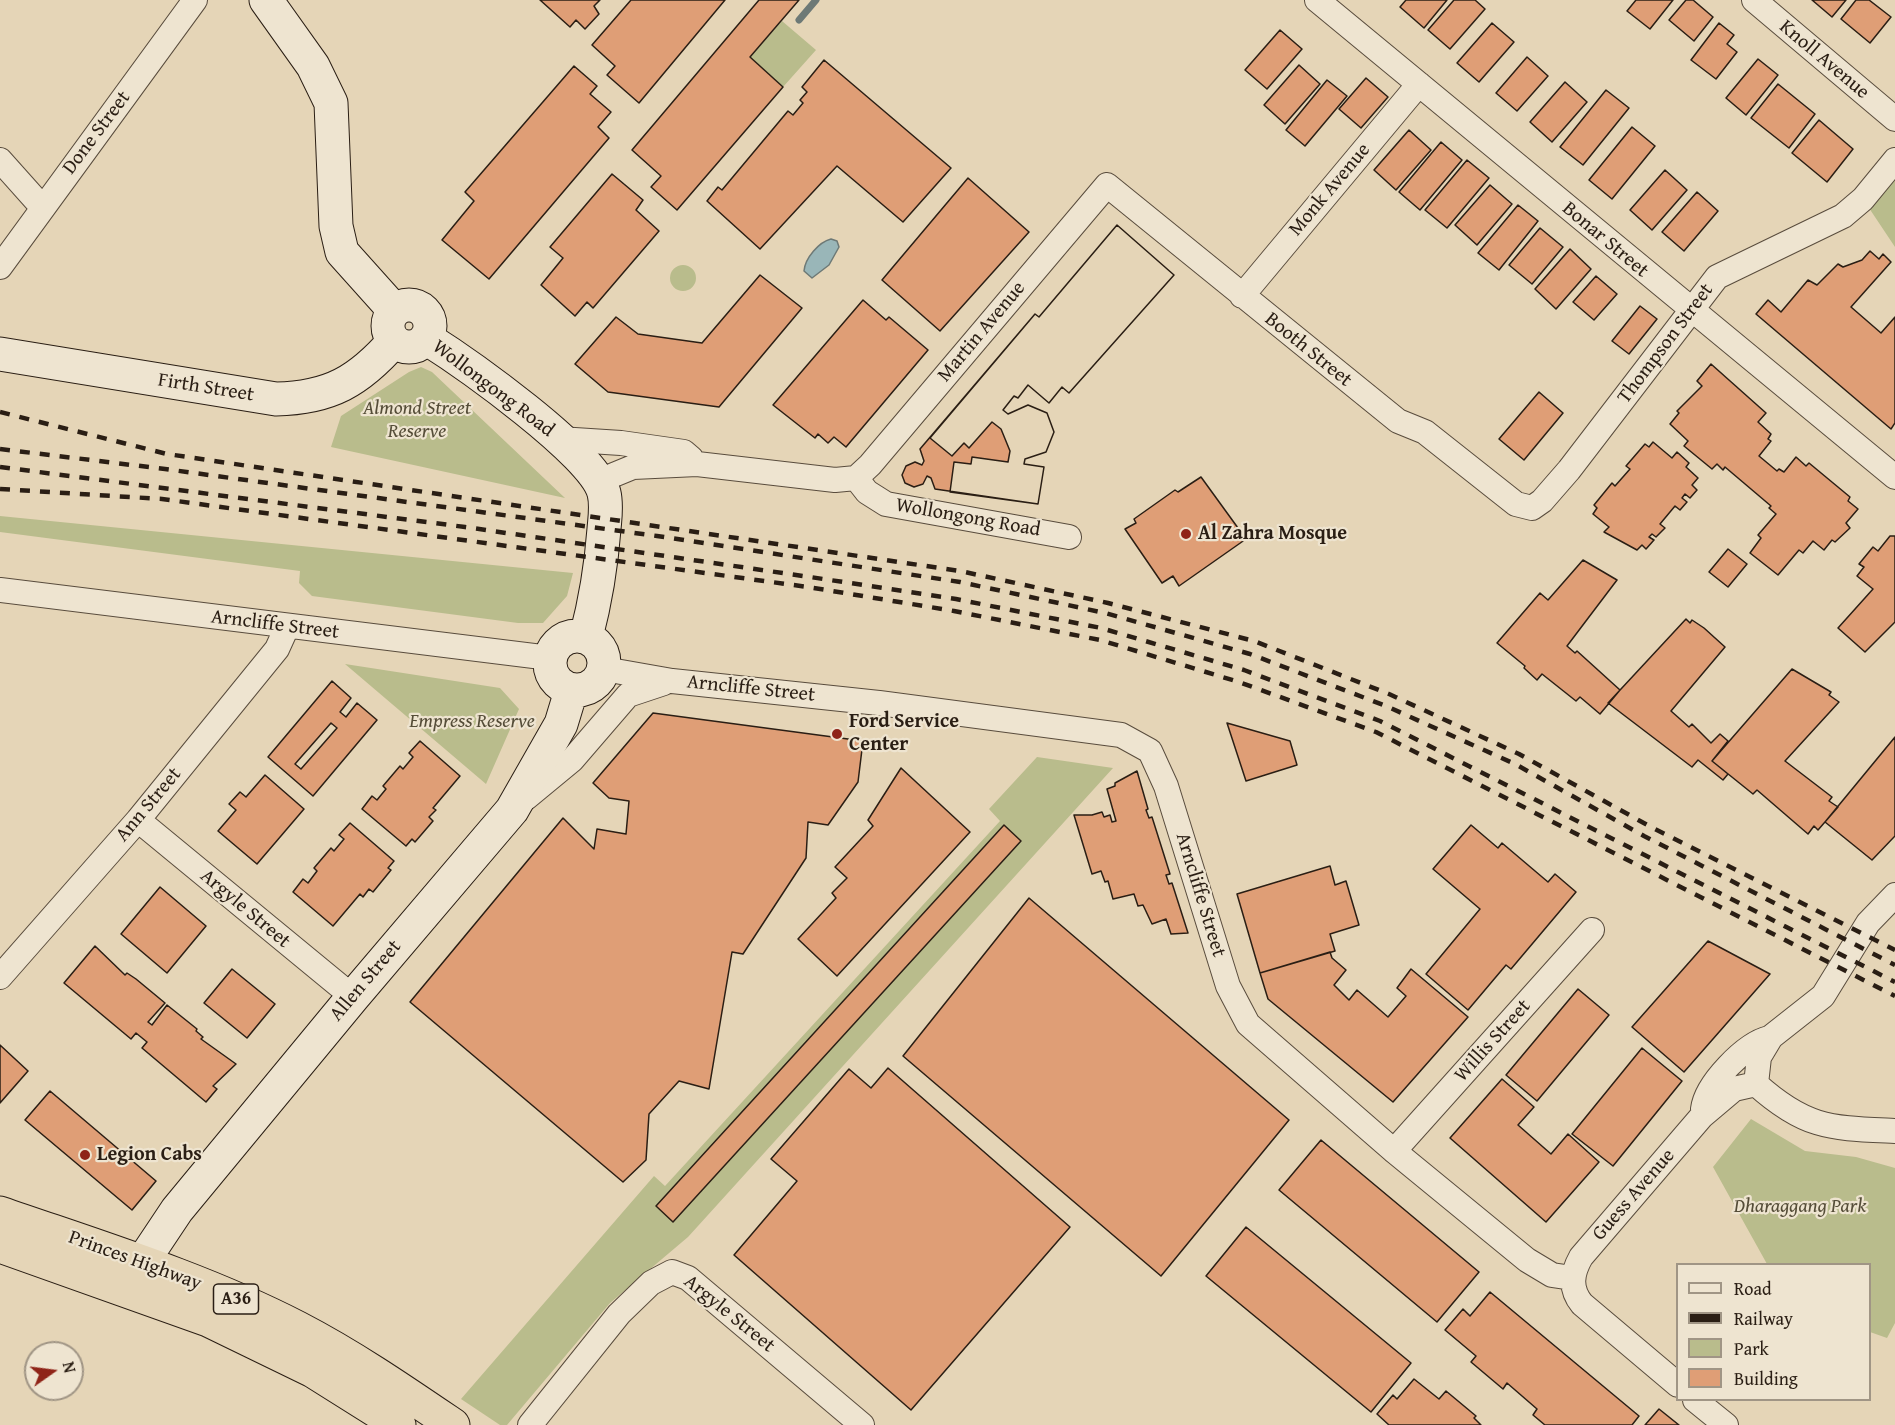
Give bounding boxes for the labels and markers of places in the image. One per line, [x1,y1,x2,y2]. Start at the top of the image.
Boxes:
place label: Al Zahra Mosque [1198,522,1347,546]
marker: Al Zahra Mosque [1179,527,1193,541]
place label: Ford Service Center [849,710,959,757]
marker: Ford Service Center [830,727,844,741]
place label: Legion Cabs [97,1143,202,1167]
marker: Legion Cabs [78,1148,92,1162]

